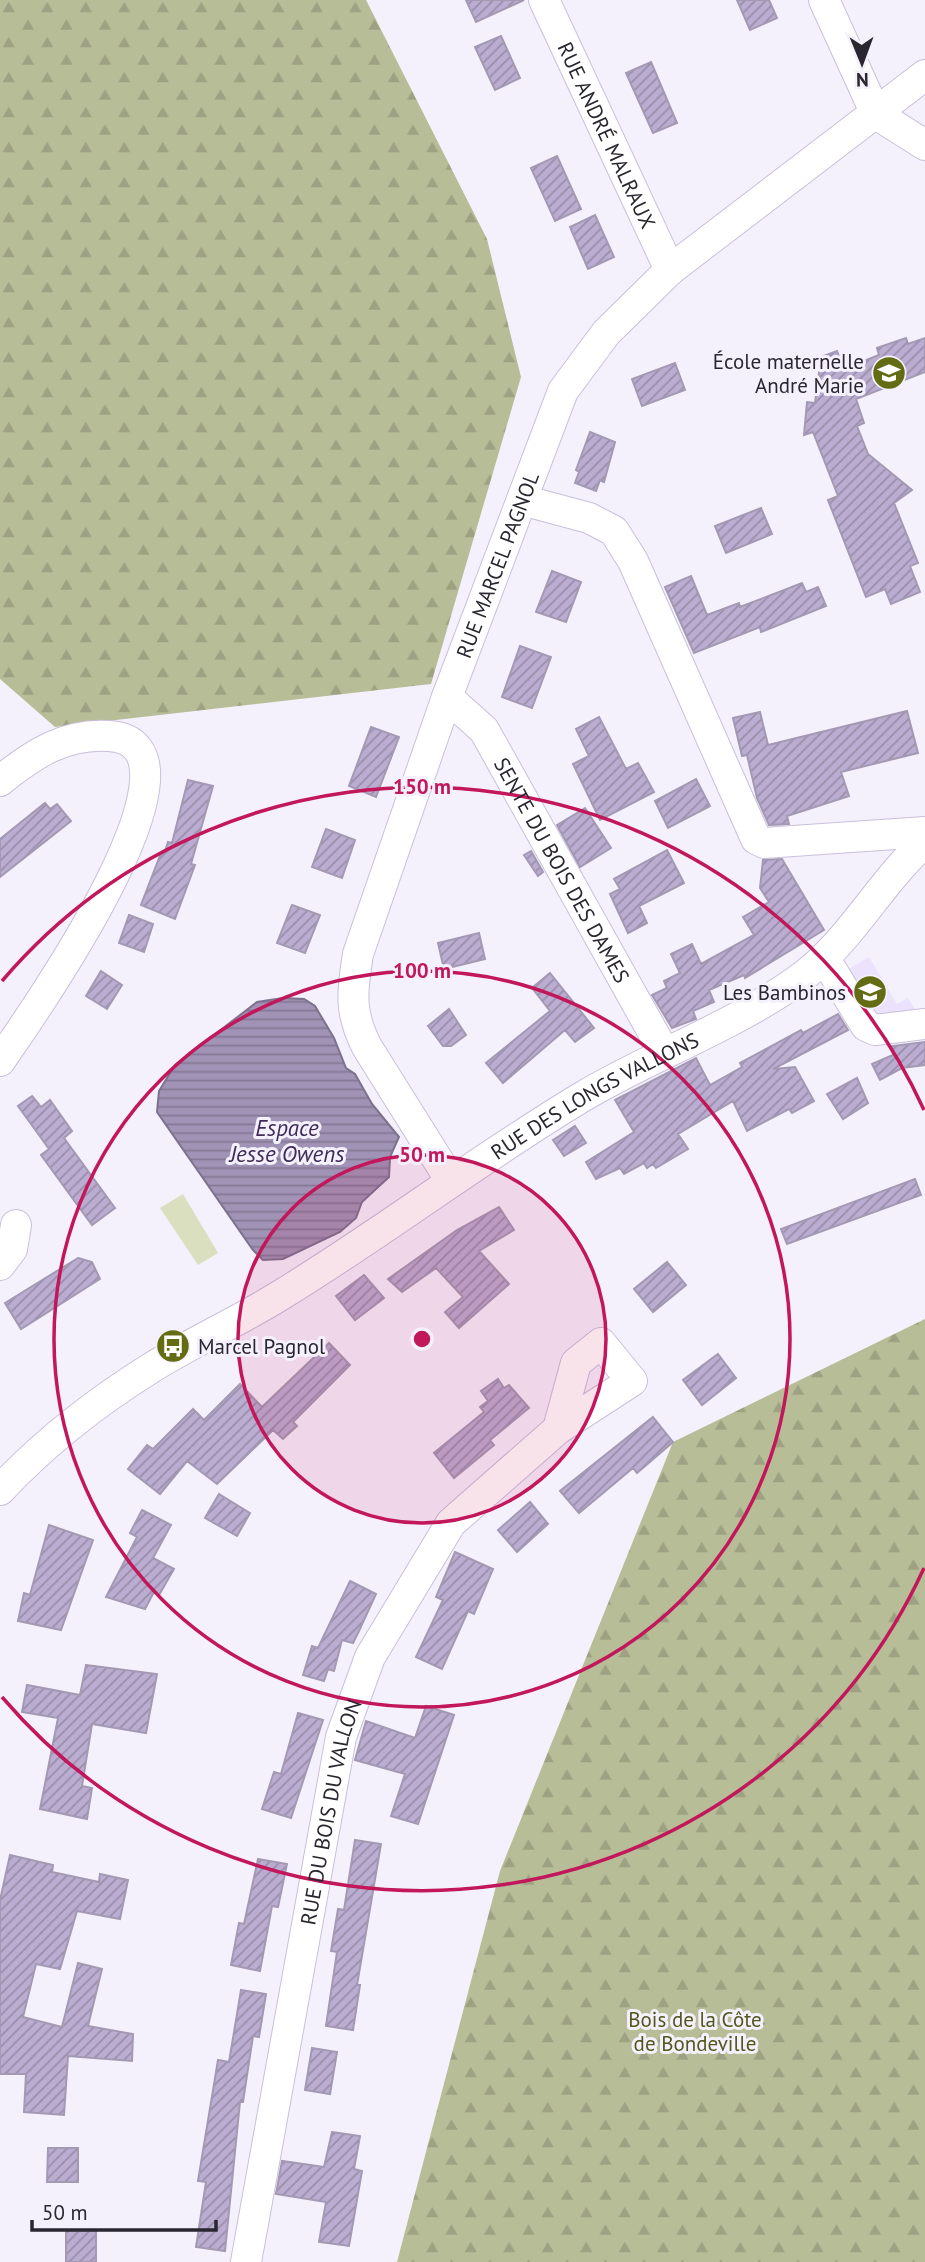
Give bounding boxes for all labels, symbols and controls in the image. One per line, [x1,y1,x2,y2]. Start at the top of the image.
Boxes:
north arrow [827,28,897,98]
street label: RUE ANDRÉ MALRAUX [552,37,662,233]
text: N [856,68,869,92]
place label: École maternelle André Marie [713,348,864,399]
school or university icon: École maternelle André Marie [870,354,908,392]
street label: RUE MARCEL PAGNOL [450,468,545,662]
street label: SENTE DU BOIS DES DAMES [489,753,636,987]
text: 150 m [393,773,451,800]
text: 100 m [393,957,451,984]
school or university icon: Les Bambinos [851,973,889,1011]
place label: Les Bambinos [723,979,846,1006]
street label: RUE DES LONGS VALLONS [485,1026,703,1165]
water label: Espace Jesse Owens [228,1113,345,1168]
text: 50 m [399,1141,445,1168]
bus stop icon: Marcel Pagnol [154,1327,192,1365]
centre of rings [410,1327,434,1351]
place label: Marcel Pagnol [198,1333,325,1360]
street label: RUE DU BOIS DU VALLON [294,1695,367,1927]
park label: Bois de la Côte de Bondeville [628,2006,762,2057]
scale bar [32,2188,215,2232]
text: 50 m [42,2199,88,2226]

